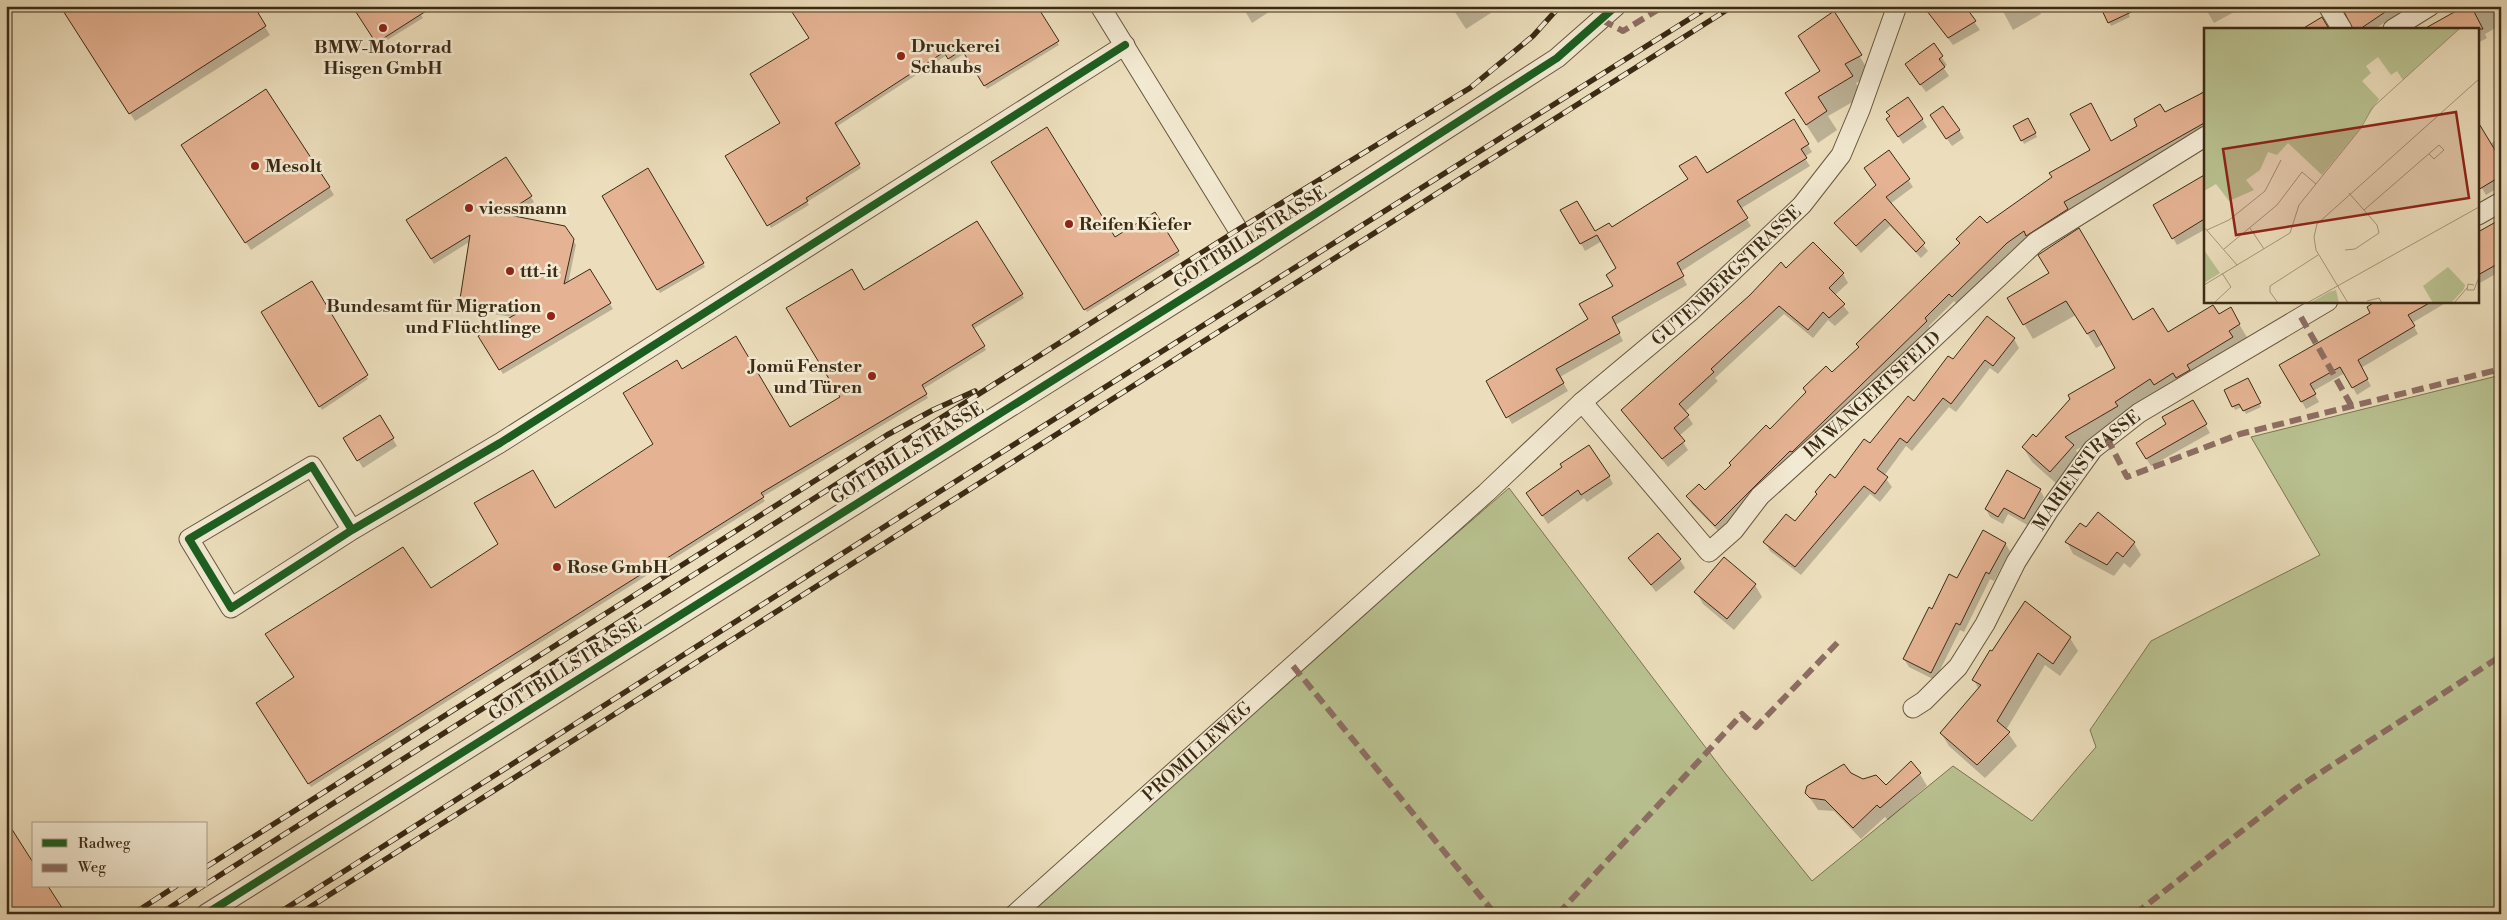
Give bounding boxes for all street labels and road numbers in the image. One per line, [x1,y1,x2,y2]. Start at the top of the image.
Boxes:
street label: GOTTBILLSTRASSE [1169,181,1331,294]
street label: GUTENBERGSTRASSE [1647,201,1806,351]
street label: IM WANGERTSFELD [1799,326,1946,463]
street label: GOTTBILLSTRASSE [826,397,988,510]
street label: MARIENSTRASSE [2028,405,2145,535]
street label: GOTTBILLSTRASSE [484,613,646,726]
street label: PROMILLEWEG [1138,696,1257,807]

